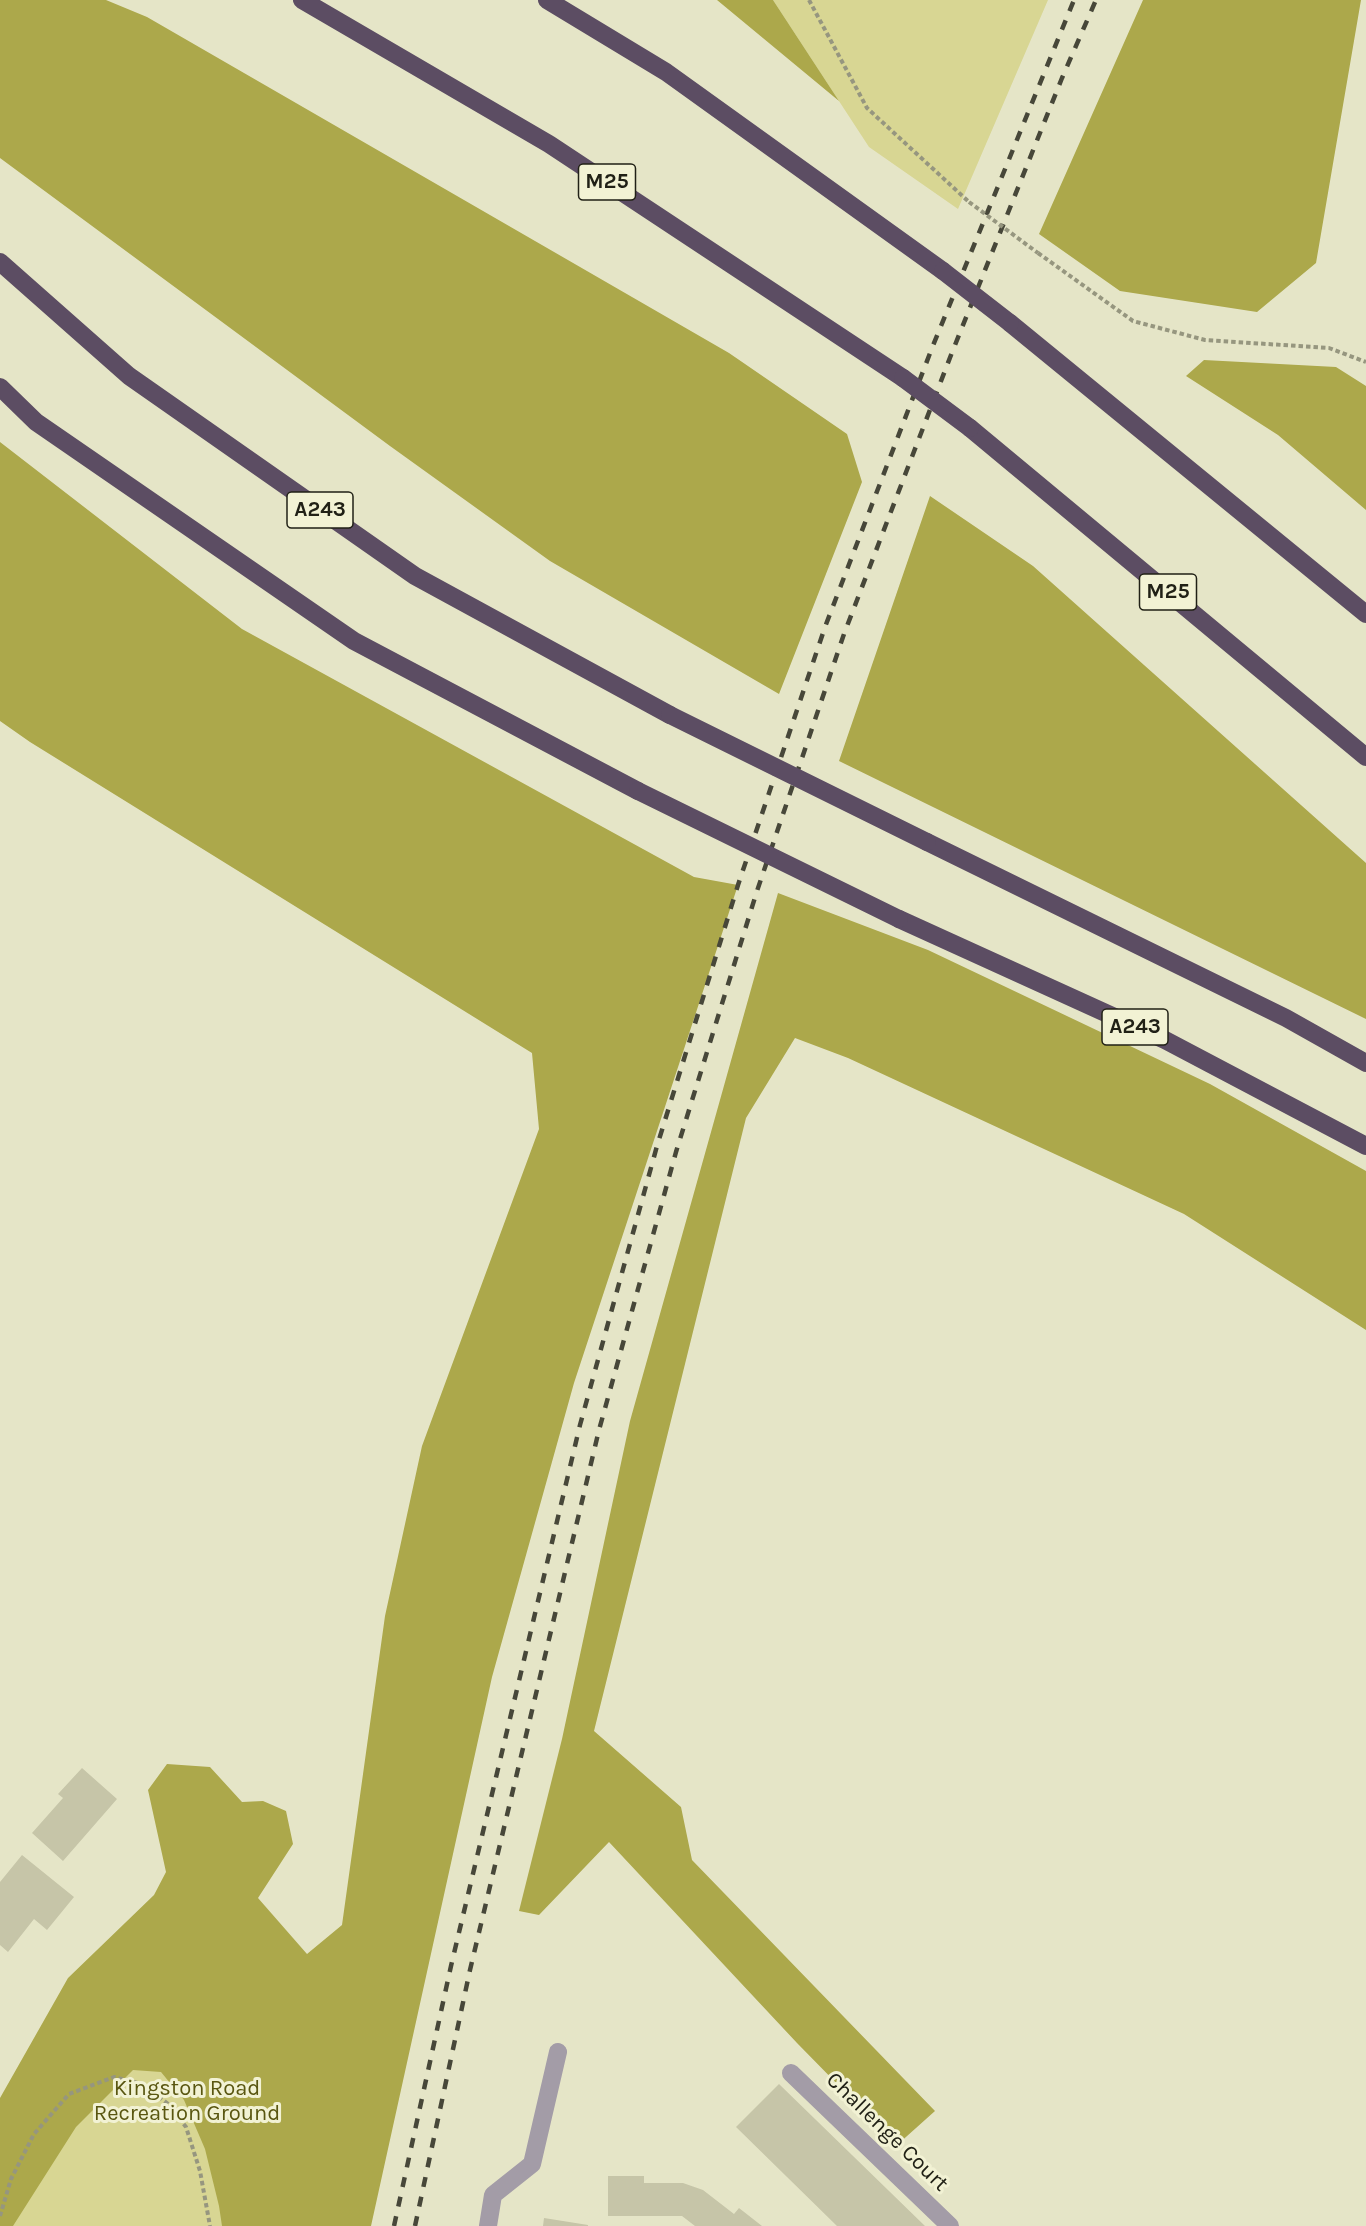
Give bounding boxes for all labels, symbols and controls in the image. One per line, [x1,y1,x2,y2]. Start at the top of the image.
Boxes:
road number: M25 [578,164,636,200]
road number: A243 [287,492,353,528]
road number: M25 [1140,574,1196,610]
road number: A243 [1102,1009,1168,1045]
street label: Challenge Court [820,2067,954,2197]
park label: Kingston Road Recreation Ground [94,2076,280,2128]

